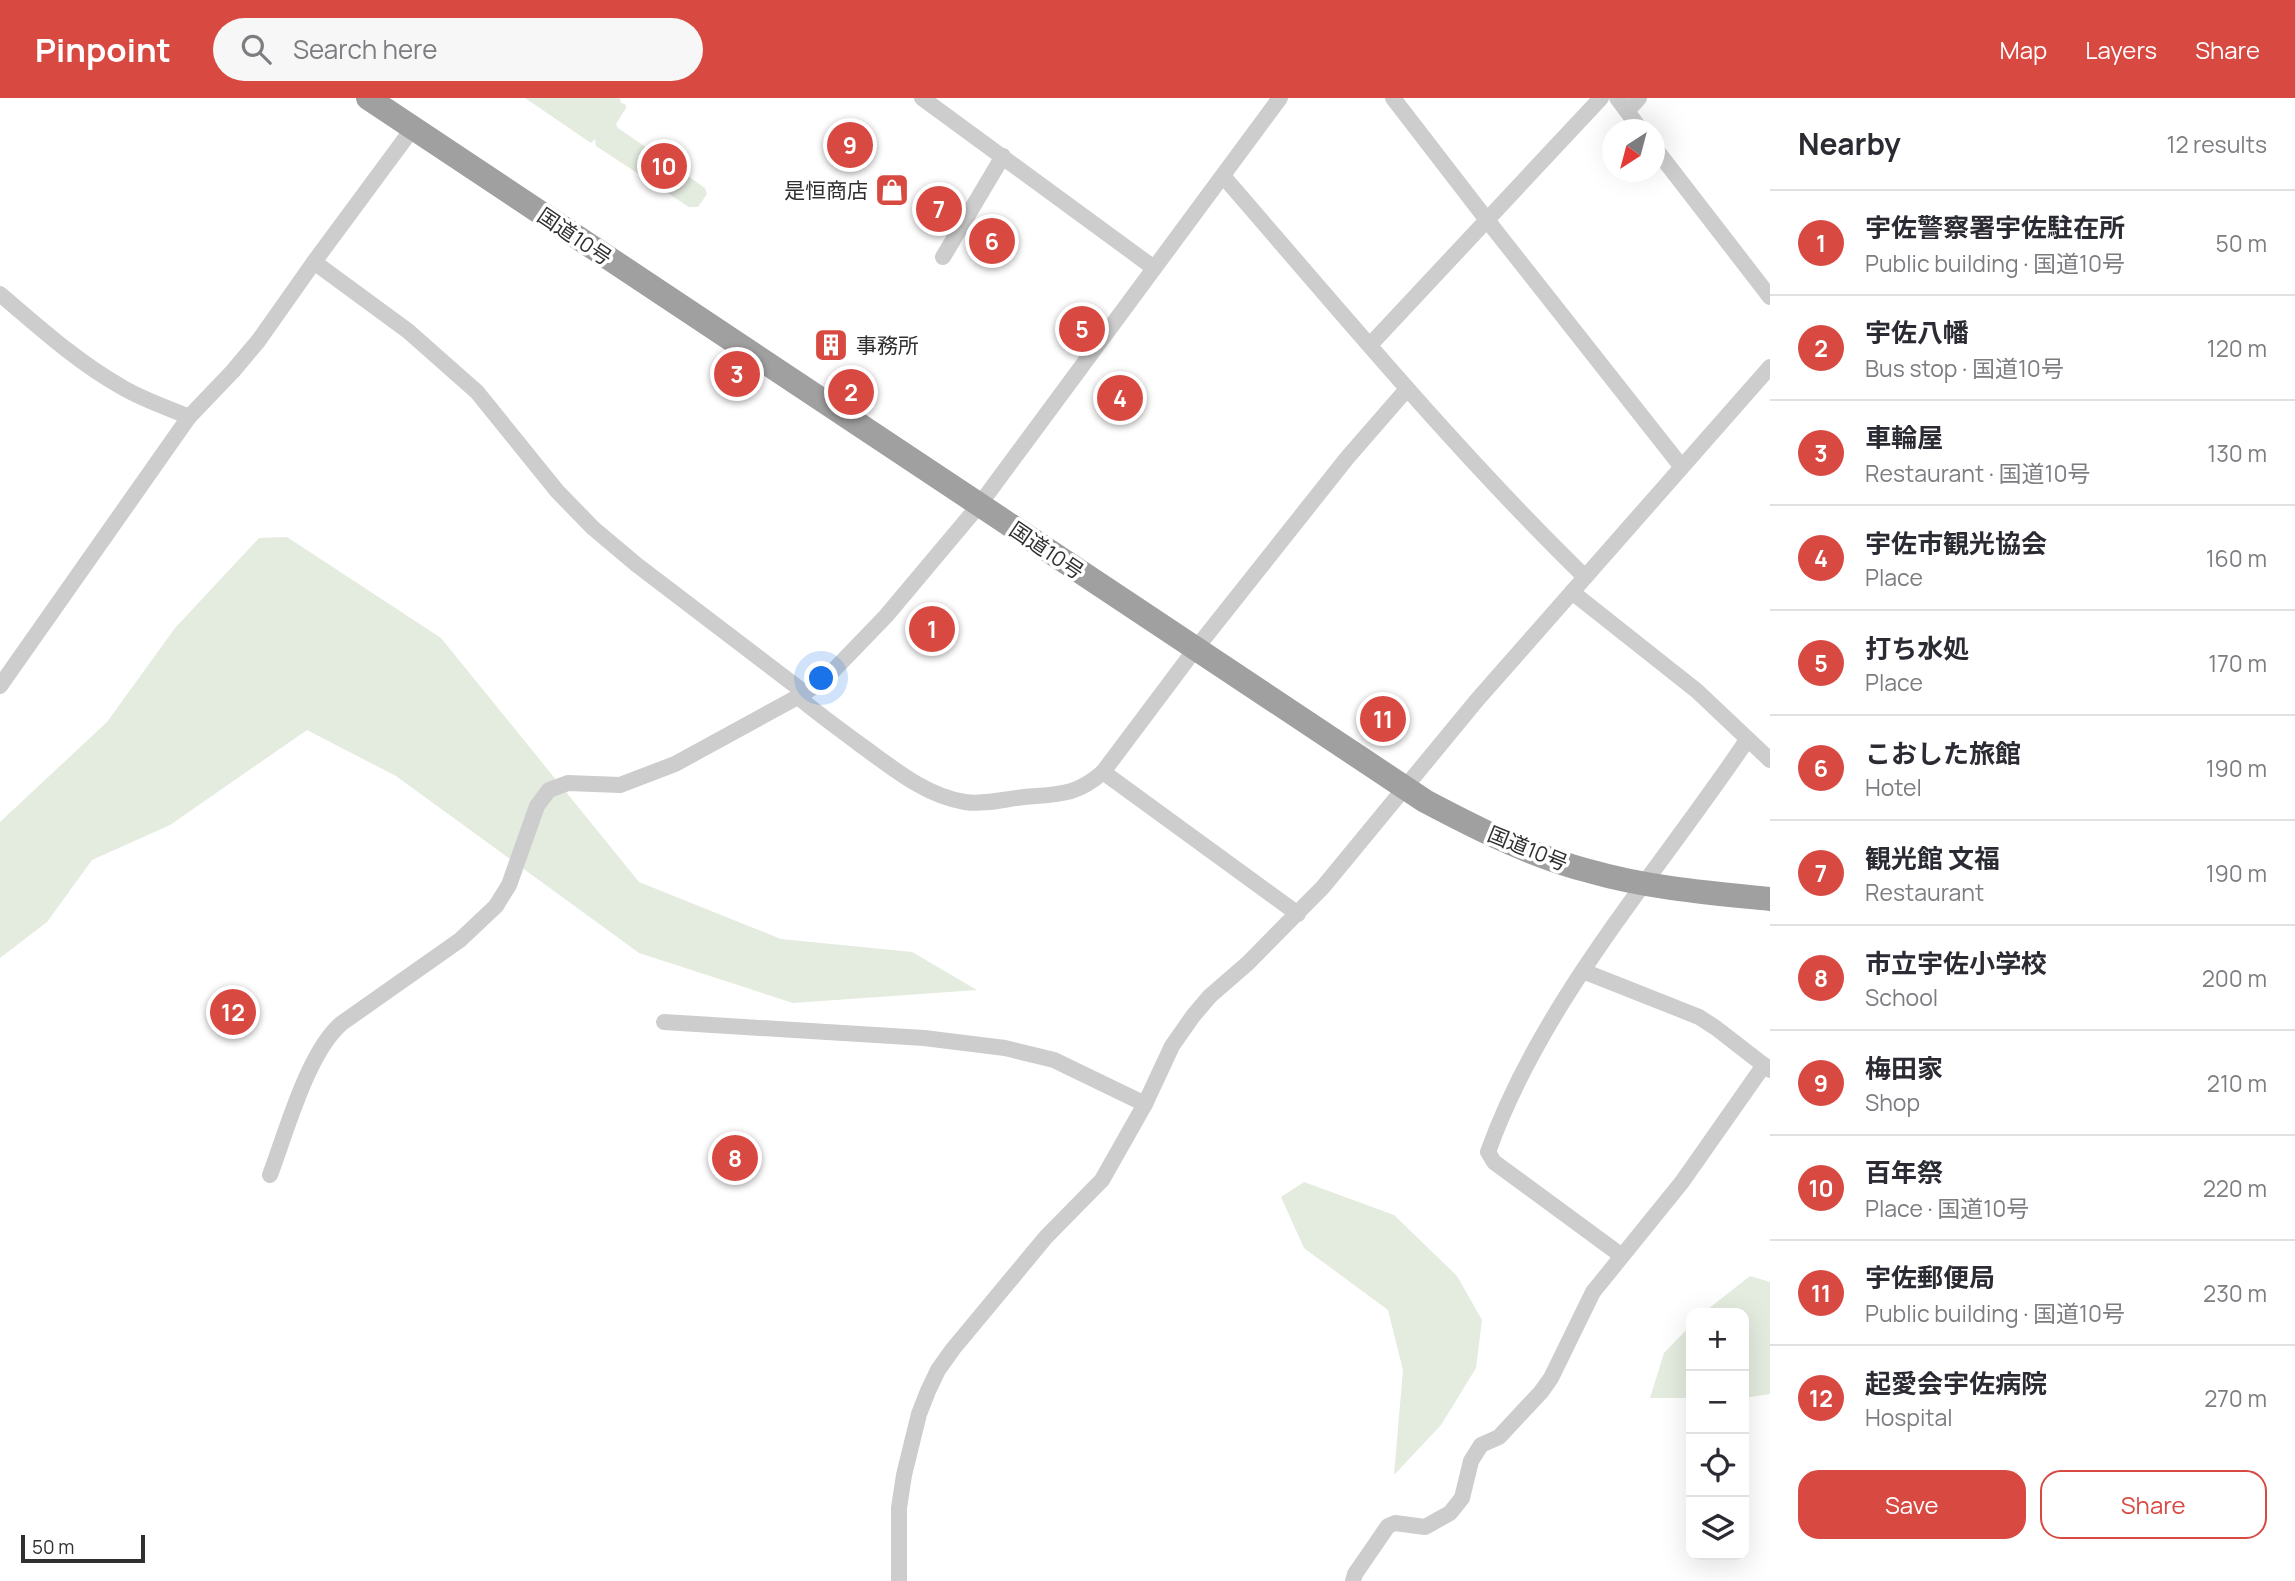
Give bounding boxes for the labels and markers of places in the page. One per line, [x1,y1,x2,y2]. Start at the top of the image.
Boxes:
pin: 9 [827,119,873,171]
pin: 10 [641,140,687,192]
shop icon: 是恒商店 [873,171,911,209]
place label: 是恒商店 [784,176,868,204]
pin: 7 [916,183,962,235]
pin: 6 [969,215,1015,267]
pin: 5 [1059,303,1105,355]
building icon: 事務所 [812,326,850,364]
place label: 事務所 [856,331,919,359]
pin: 3 [714,348,760,400]
pin: 2 [828,366,874,418]
pin: 4 [1097,372,1143,424]
pin: 1 [909,603,955,655]
pin: 11 [1360,693,1406,745]
pin: 12 [210,986,256,1038]
pin: 8 [712,1132,758,1184]

